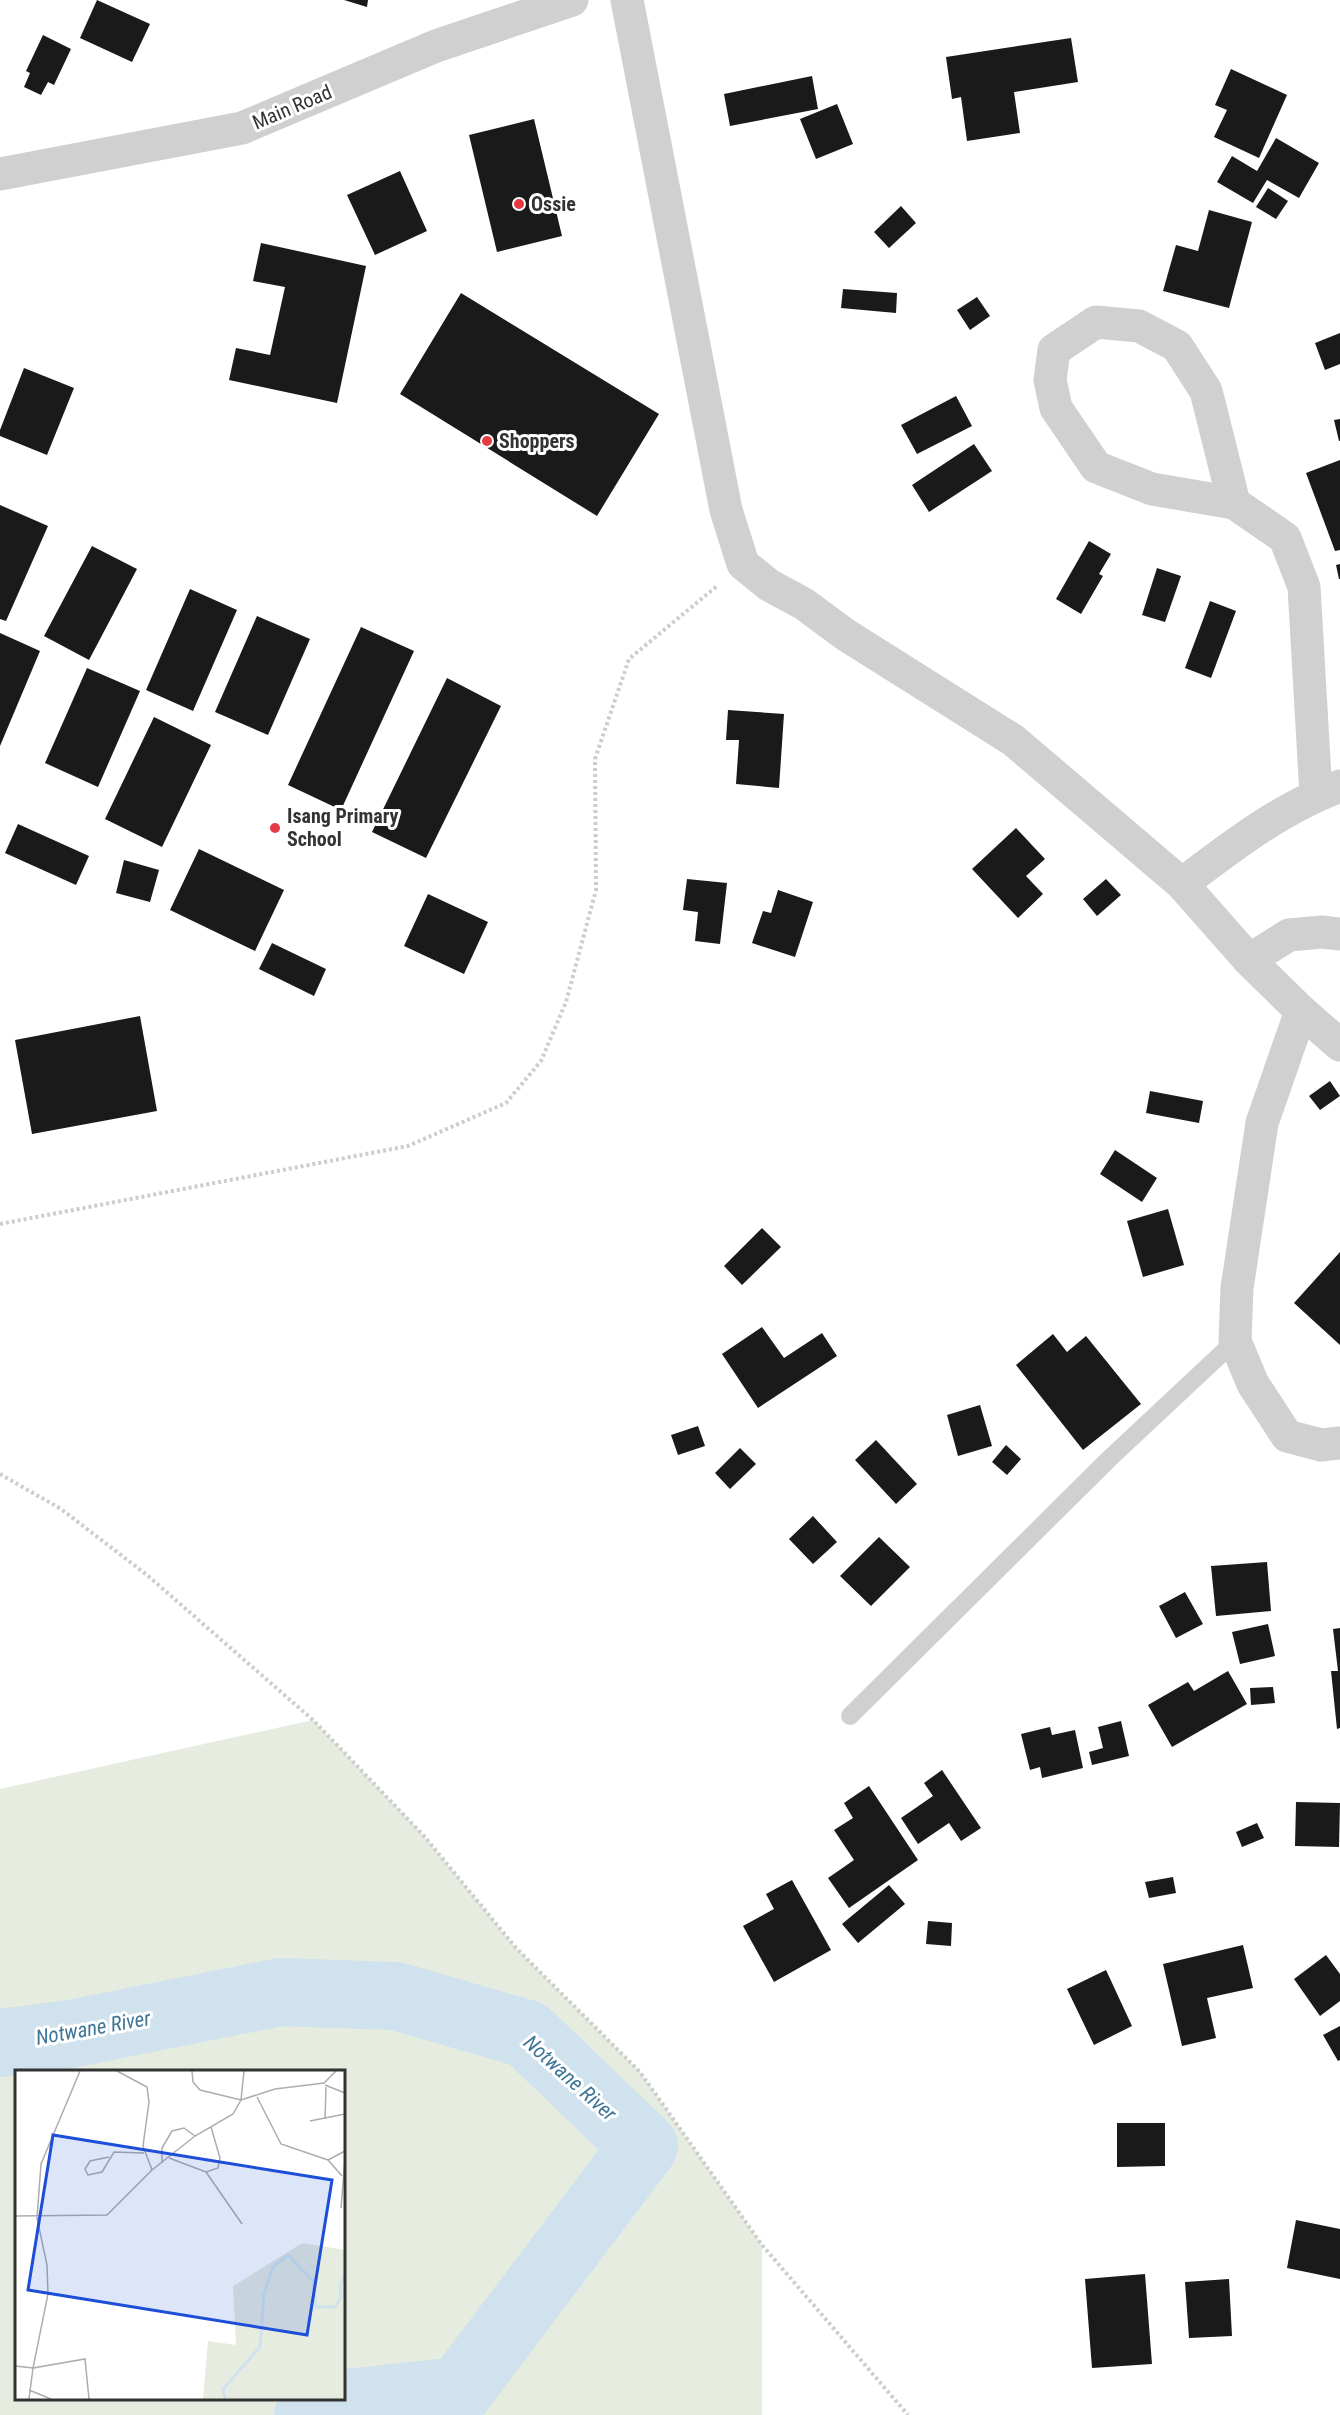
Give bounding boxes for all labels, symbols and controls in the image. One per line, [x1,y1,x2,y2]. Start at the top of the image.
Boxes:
street label: Main Road [249,80,335,134]
place label: Ossie [531,192,576,216]
marker: Ossie [512,197,526,211]
place label: Shoppers [499,429,575,453]
marker: Shoppers [480,434,494,448]
place label: Isang Primary School [287,804,399,851]
marker: Isang Primary School [268,821,282,835]
water label: Notwane River [34,2006,153,2050]
water label: Notwane River [519,2030,622,2126]
inset map [15,2070,345,2400]

